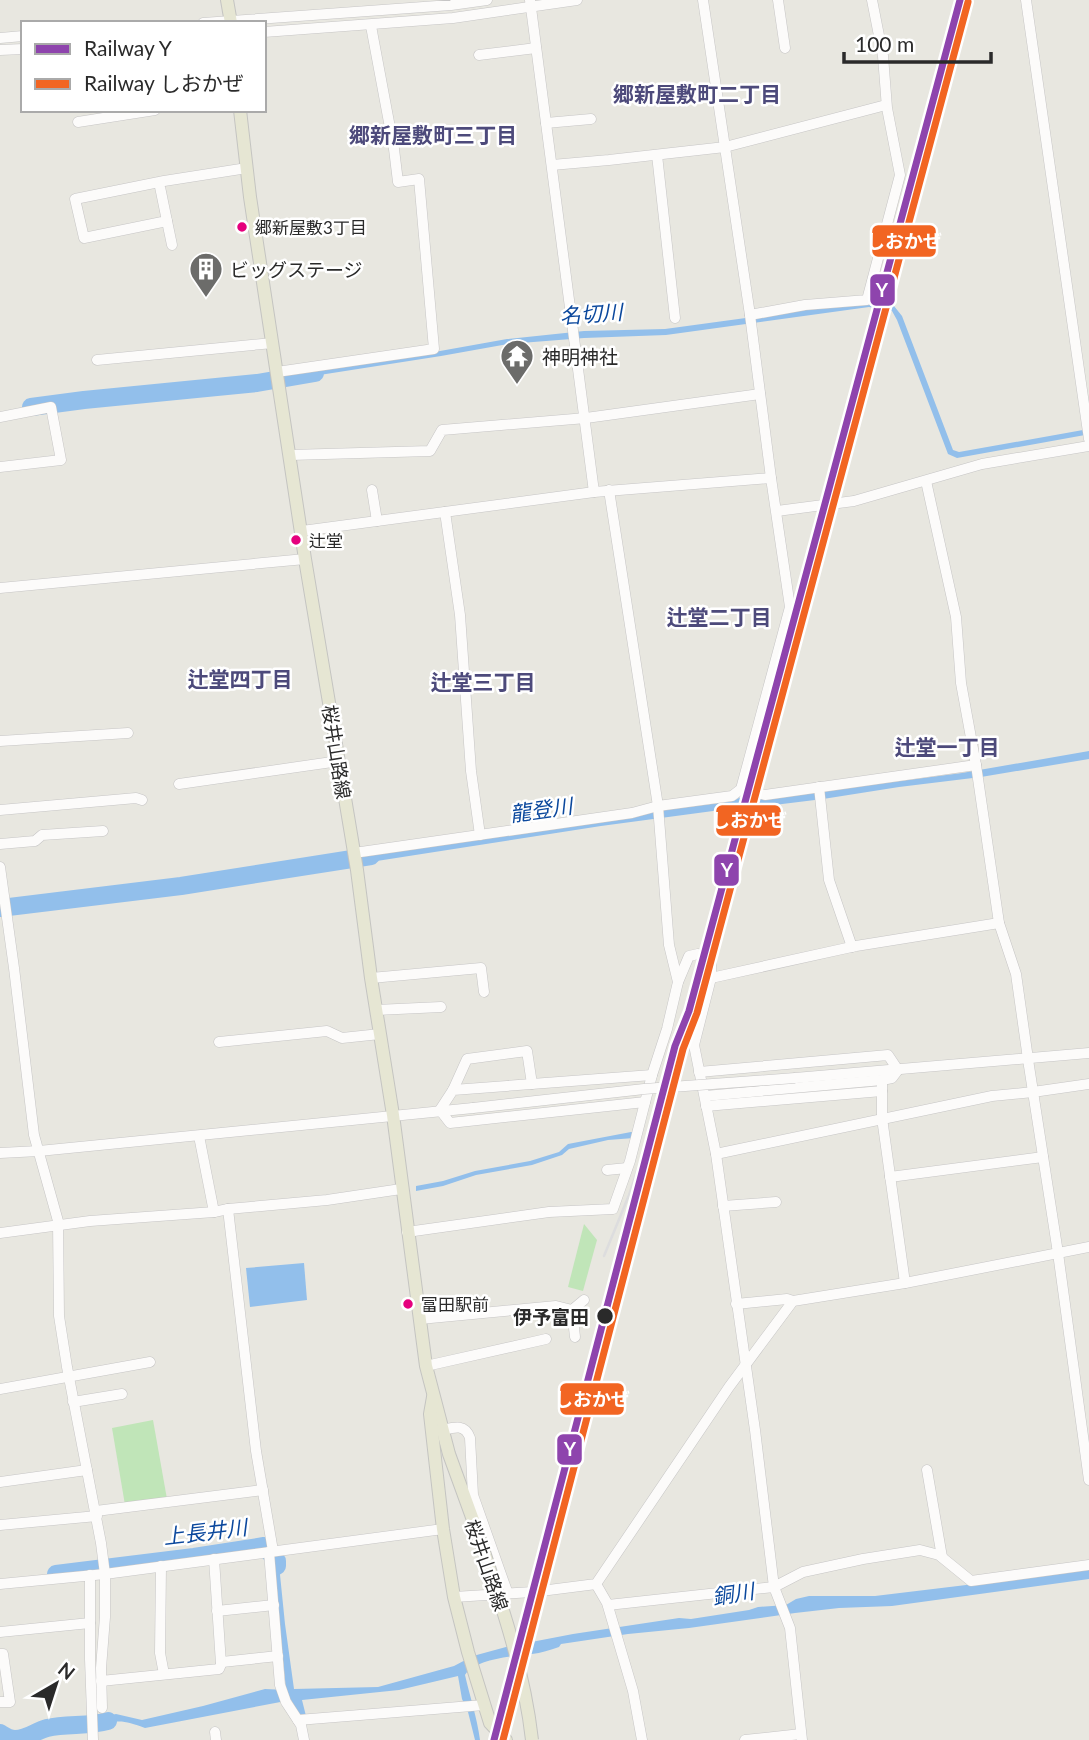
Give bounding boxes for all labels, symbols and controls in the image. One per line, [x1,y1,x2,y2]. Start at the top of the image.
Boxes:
legend [21,21,266,112]
scale bar [844,21,991,65]
text: 100 m [855,31,914,56]
text: Railway Y [84,35,173,60]
text: Railway しおかぜ [84,70,244,95]
district label: 郷新屋敷町二丁目 [613,81,781,106]
district label: 郷新屋敷町三丁目 [349,122,517,147]
place label: 郷新屋敷3丁目 [255,217,367,238]
marker: 郷新屋敷3丁目 [235,220,249,234]
line badge: しおかぜ [871,224,937,258]
text: しおかぜ [866,229,942,252]
building icon: ビッグステージ [187,250,225,299]
place label: ビッグステージ [230,258,363,281]
line badge: Y [869,273,896,307]
text: Y [875,278,889,301]
water label: 名切川 [559,298,625,328]
temple icon: 神明神社 [498,337,536,386]
place label: 神明神社 [542,345,618,368]
place label: 辻堂 [309,530,343,551]
marker: 辻堂 [289,533,303,547]
district label: 辻堂二丁目 [667,604,772,629]
district label: 辻堂四丁目 [188,666,293,691]
district label: 辻堂三丁目 [431,669,536,694]
street label: 桜井山路線 [318,703,356,801]
district label: 辻堂一丁目 [895,734,1000,759]
water label: 龍登川 [508,792,576,826]
line badge: しおかぜ [715,804,782,837]
text: しおかぜ [711,808,787,831]
line badge: Y [713,853,740,887]
text: Y [720,858,734,881]
place label: 富田駅前 [421,1294,489,1315]
marker: 富田駅前 [401,1297,415,1311]
place label: 伊予富田 [513,1305,589,1328]
marker: 伊予富田 [595,1306,615,1326]
line badge: しおかぜ [559,1382,625,1416]
text: しおかぜ [554,1387,630,1410]
line badge: Y [556,1433,583,1466]
text: Y [563,1437,577,1460]
water label: 上長井川 [162,1513,250,1549]
street label: 桜井山路線 [461,1516,513,1614]
water label: 銅川 [710,1577,758,1609]
north arrow [21,1649,91,1719]
text: N [54,1657,80,1684]

